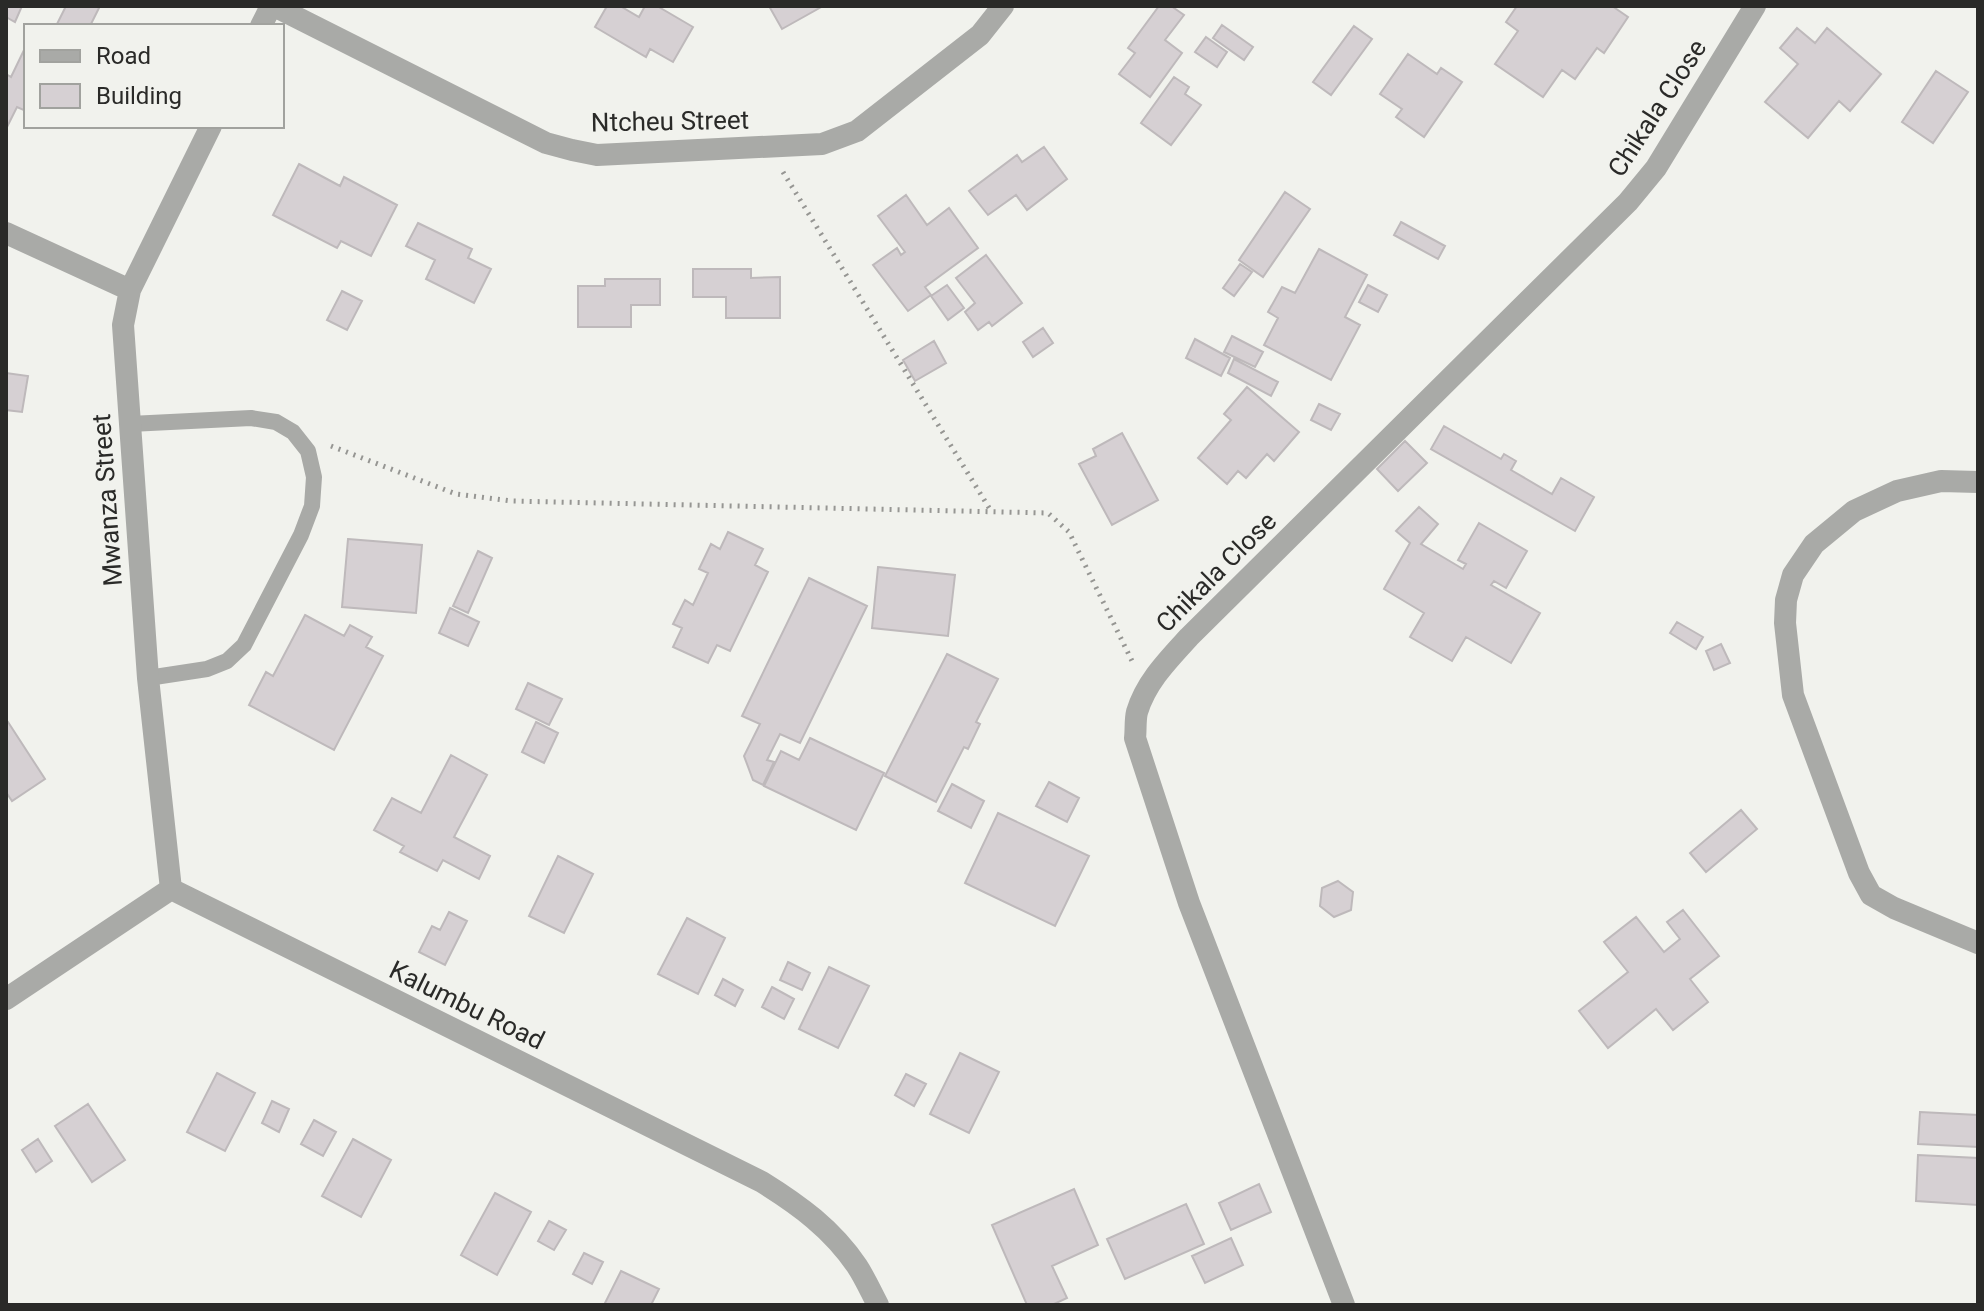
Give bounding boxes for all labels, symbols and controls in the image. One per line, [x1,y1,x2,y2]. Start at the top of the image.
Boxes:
legend [24,24,284,128]
street label: Chikala Close [1602,34,1712,182]
text: Road [96,42,151,70]
text: Building [96,82,182,110]
street label: Ntcheu Street [591,105,749,137]
street label: Mwanza Street [86,413,128,587]
street label: Chikala Close [1150,506,1282,638]
street label: Kalumbu Road [384,954,550,1056]

